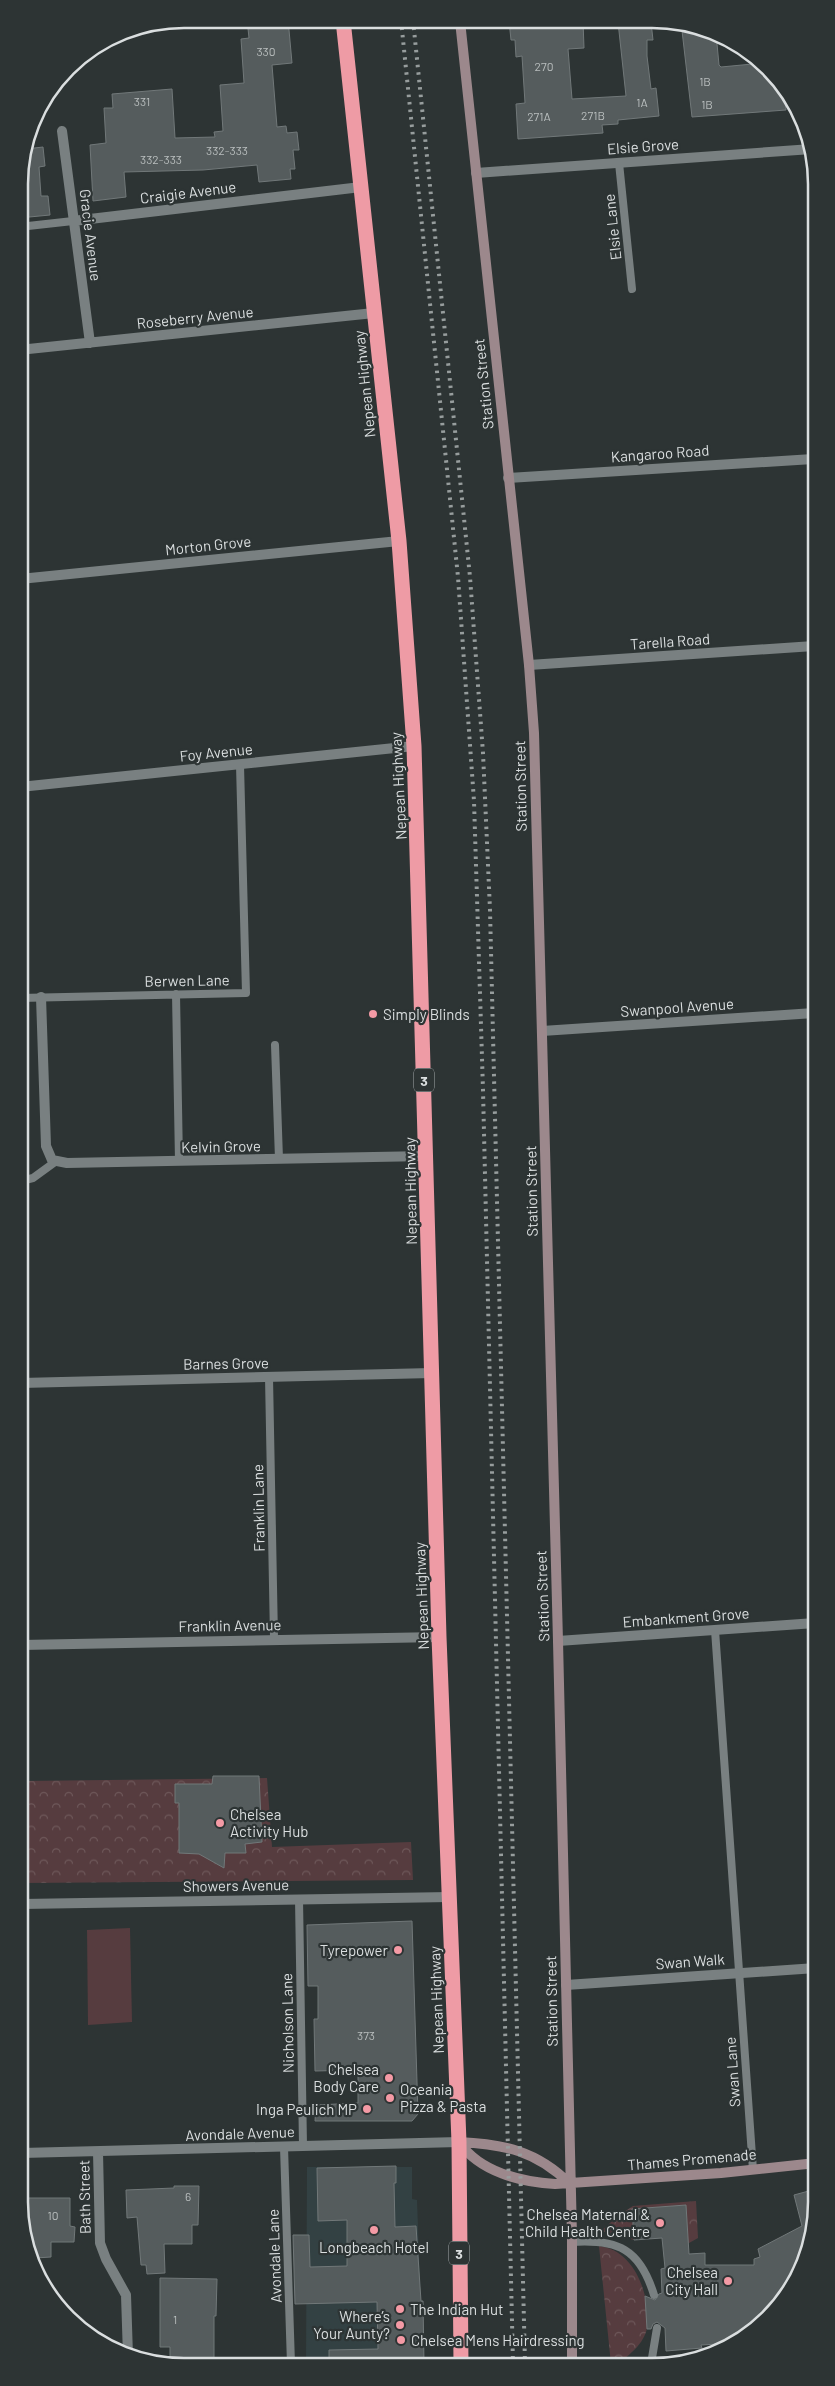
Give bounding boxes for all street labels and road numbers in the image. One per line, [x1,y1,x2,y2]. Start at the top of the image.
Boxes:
street label: Elsie Grove [607,135,679,157]
street label: Craigie Avenue [139,177,237,207]
street label: Gracie Avenue [76,188,106,282]
street label: Elsie Lane [600,193,624,261]
street label: Roseberry Avenue [136,302,254,332]
street label: Nepean Highway [349,329,379,439]
street label: Station Street [469,338,497,430]
street label: Kangaroo Road [610,441,710,465]
street label: Morton Grove [164,532,252,558]
street label: Tarella Road [629,629,711,653]
street label: Nepean Highway [386,732,410,840]
street label: Foy Avenue [179,739,253,765]
street label: Station Street [510,740,530,832]
street label: Berwen Lane [144,970,230,990]
street label: Swanpool Avenue [620,994,734,1020]
road number: 3 [414,1068,434,1092]
street label: Kelvin Grove [181,1136,261,1156]
street label: Nepean Highway [400,1137,420,1245]
street label: Station Street [521,1145,541,1237]
street label: Barnes Grove [183,1353,269,1373]
street label: Franklin Lane [248,1464,268,1552]
street label: Nepean Highway [410,1542,432,1650]
street label: Station Street [531,1550,553,1642]
street label: Embankment Grove [622,1604,750,1630]
street label: Franklin Avenue [178,1615,282,1635]
street label: Showers Avenue [183,1875,289,1895]
street label: Nepean Highway [425,1946,447,2054]
street label: Swan Walk [655,1950,726,1972]
street label: Station Street [541,1955,561,2047]
street label: Nicholson Lane [277,1973,297,2073]
street label: Swan Lane [721,2036,743,2108]
street label: Avondale Avenue [185,2122,295,2144]
street label: Thames Promenade [627,2144,757,2174]
street label: Bath Street [74,2160,94,2234]
street label: Avondale Lane [263,2209,285,2303]
road number: 3 [449,2242,469,2264]

